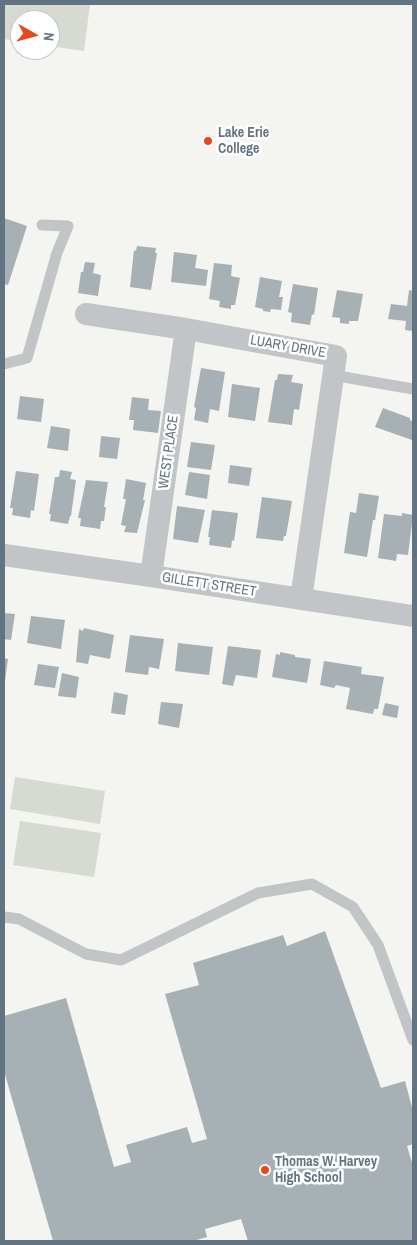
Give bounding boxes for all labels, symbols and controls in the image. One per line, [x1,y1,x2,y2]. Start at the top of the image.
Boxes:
north arrow [10,10,60,60]
text: N [39,31,58,42]
place label: Lake Erie College [218,125,269,158]
marker: Lake Erie College [202,135,214,147]
street label: LUARY DRIVE [249,332,327,362]
street label: WEST PLACE [156,414,182,490]
street label: GILLETT STREET [161,569,257,601]
place label: Thomas W. Harvey High School [275,1154,377,1186]
marker: Thomas W. Harvey High School [259,1164,271,1176]

